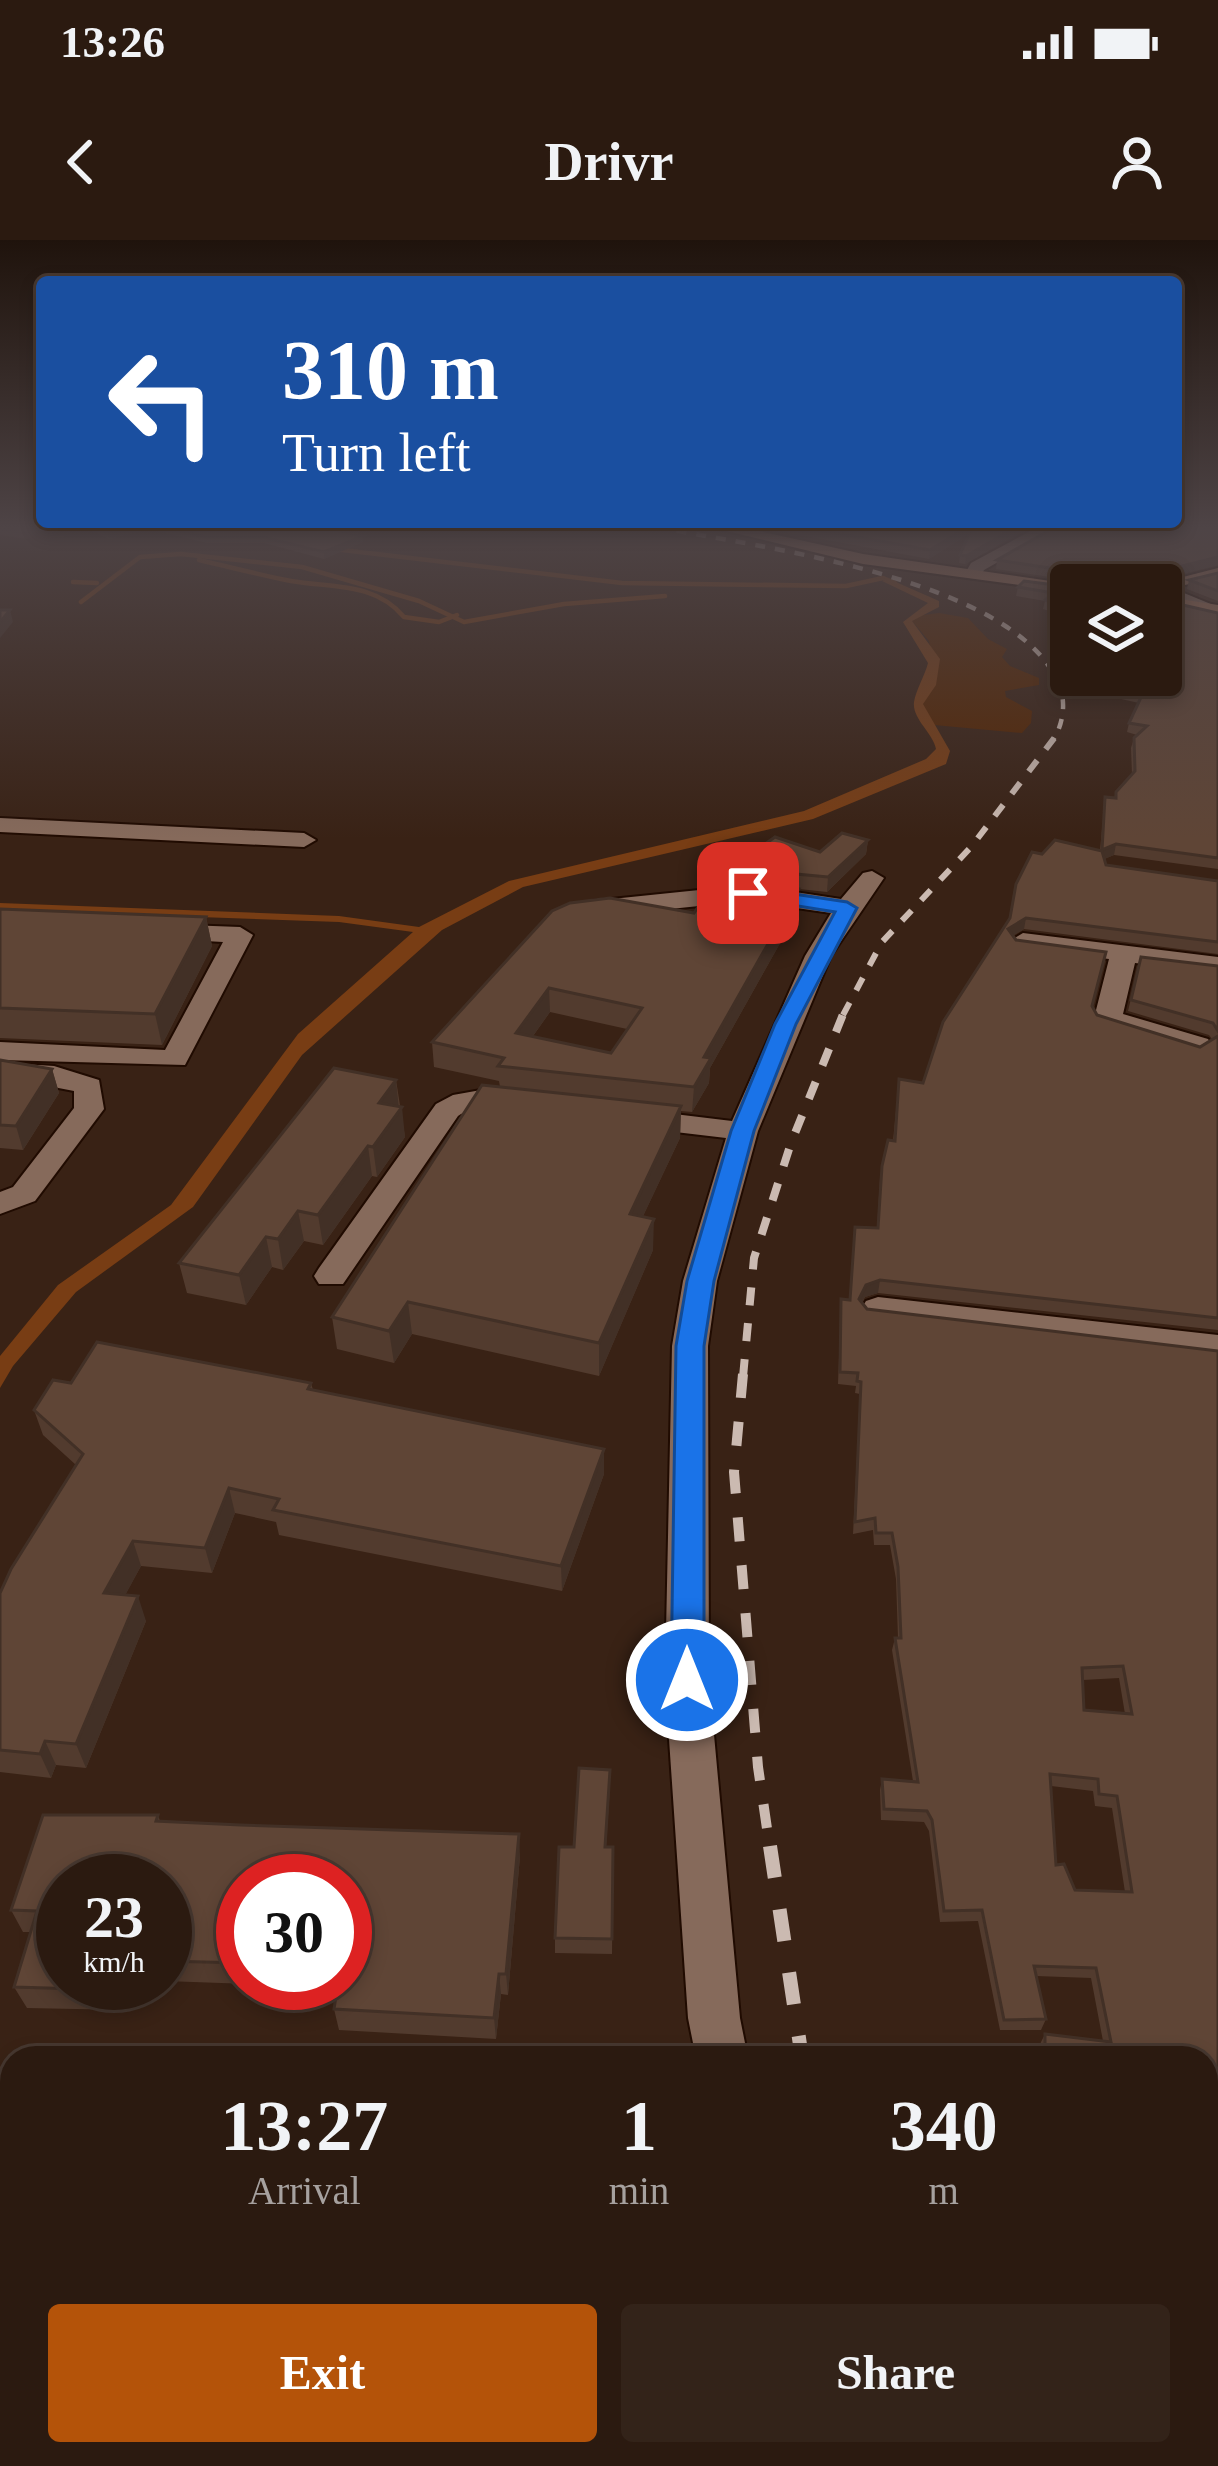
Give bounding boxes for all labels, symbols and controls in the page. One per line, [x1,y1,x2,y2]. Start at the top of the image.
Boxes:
text: 13:26 [60,17,165,67]
icon: back [48,129,114,195]
icon: person [1104,129,1170,195]
text: Drivr [545,132,673,192]
icon: left [84,324,240,480]
text: 310 m [282,324,499,417]
text: Turn left [282,423,471,483]
map controls [1050,564,1182,696]
button: layers [1050,564,1182,696]
pin [697,842,799,944]
icon: arrive [715,860,781,926]
position arrow [624,1617,750,1743]
speed limit sign: 30 [216,1854,372,2010]
text: 23 [84,1884,144,1950]
text: km/h [83,1945,145,1978]
text: 13:27 [220,2086,388,2166]
text: 1 [621,2086,657,2166]
text: 340 [890,2086,998,2166]
text: Arrival [248,2169,361,2212]
text: min [609,2169,669,2212]
text: m [928,2169,959,2212]
button: Exit [48,2304,597,2442]
button: Share [621,2304,1170,2442]

